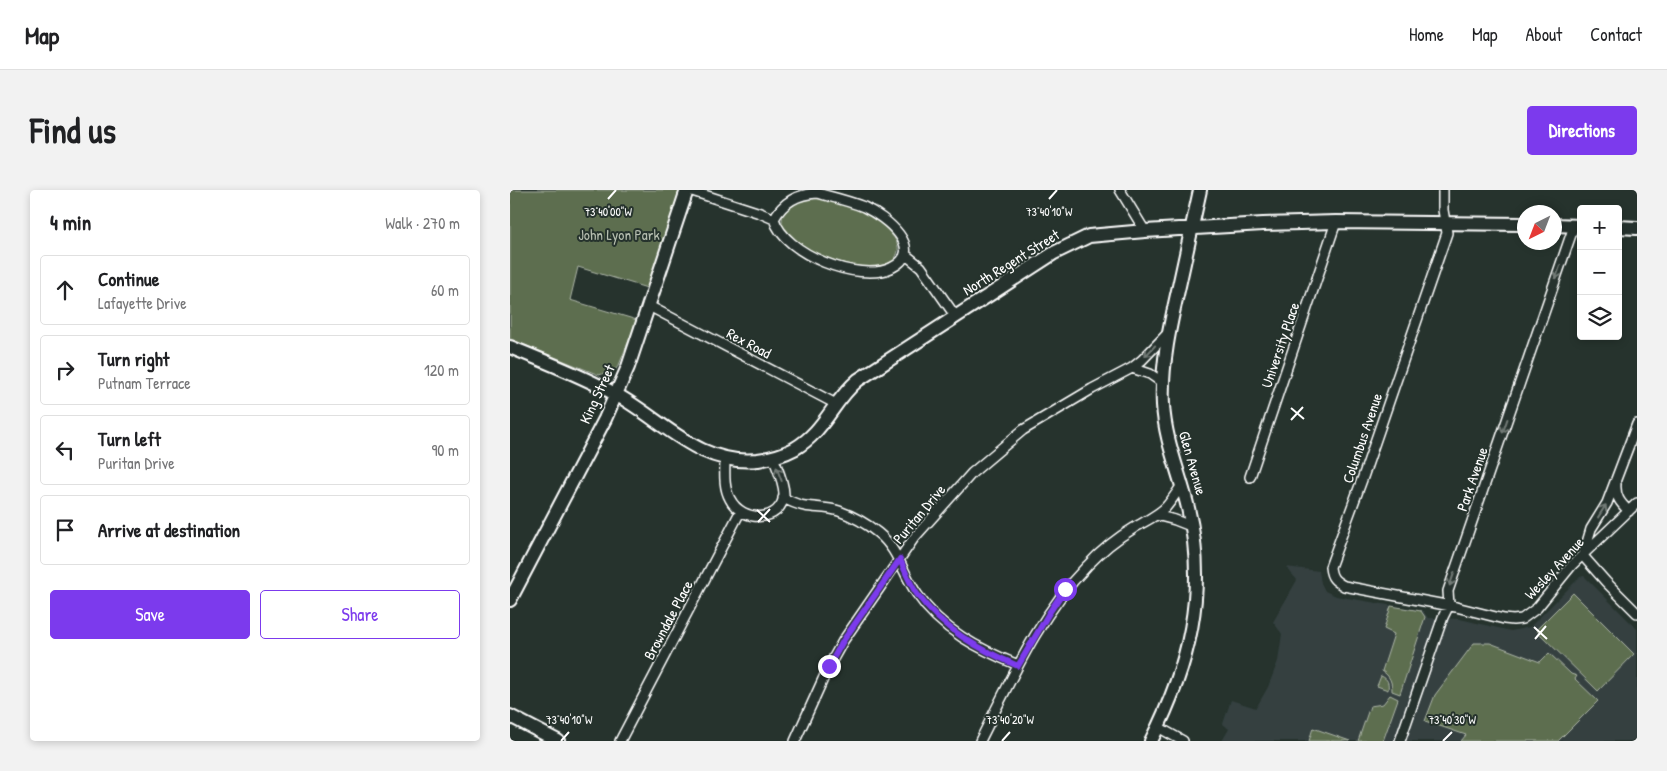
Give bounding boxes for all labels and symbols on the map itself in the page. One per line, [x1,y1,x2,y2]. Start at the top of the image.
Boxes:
text: 73°40'00"W [584,203,632,220]
text: 73°40'10"W [1026,203,1073,220]
north arrow [1517,205,1562,250]
street label: North Regent Street [959,223,1064,300]
park label: John Lyon Park [578,224,660,245]
one-way arrow [1553,264,1562,279]
street label: University Place [1256,299,1304,391]
street label: Rex Road [723,323,775,363]
one-way arrow [1144,345,1156,357]
street label: King Street [574,360,620,427]
street label: Columbus Avenue [1337,390,1387,486]
one-way arrow [1500,417,1509,433]
street label: Glen Avenue [1174,429,1212,497]
street label: Park Avenue [1451,444,1493,514]
one-way arrow [774,467,783,482]
street label: Puritan Drive [888,480,950,548]
one-way arrow [1597,505,1607,519]
street label: Wesley Avenue [1519,532,1589,604]
one-way arrow [1447,571,1456,586]
street label: Browndale Place [638,577,698,663]
route start [1054,578,1077,601]
route end [818,655,841,678]
text: 73°40'10"W [546,711,593,728]
text: 73°40'20"W [986,711,1035,728]
text: 73°40'30"W [1428,711,1476,728]

